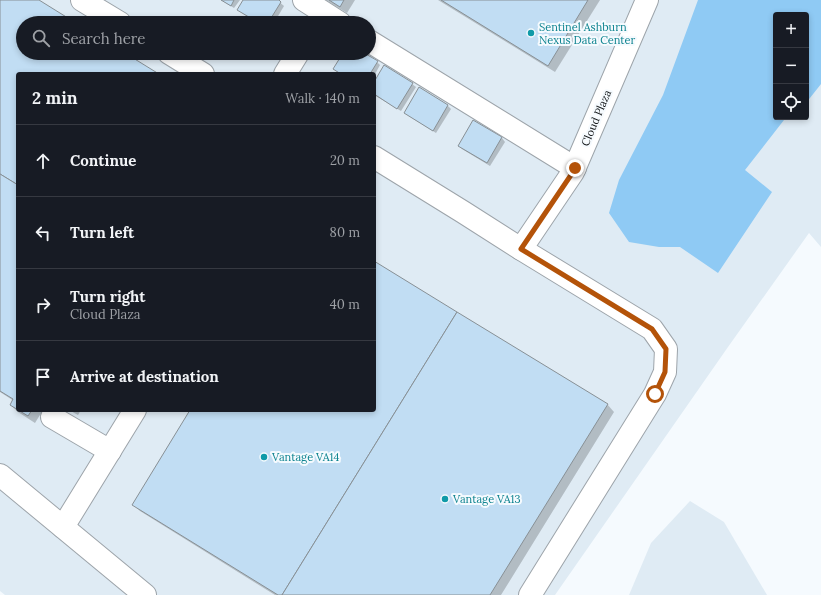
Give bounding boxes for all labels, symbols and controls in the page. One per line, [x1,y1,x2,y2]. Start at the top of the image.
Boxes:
map controls [773,12,809,120]
button: + [773,12,809,48]
search box [16,16,376,60]
place label: Sentinel Ashburn Nexus Data Center [539,20,636,47]
icon: search [30,27,52,49]
marker: Sentinel Ashburn Nexus Data Center [526,28,536,38]
text: Search here [62,29,145,48]
button: − [773,48,809,84]
button: locate [773,84,809,120]
text: 2 min [32,87,78,109]
street label: Cloud Plaza [578,87,614,148]
text: Walk · 140 m [285,90,360,107]
icon: ahead [32,150,54,172]
text: Continue [70,151,136,170]
text: 20 m [330,152,360,169]
route end [566,159,584,177]
icon: left [32,222,54,244]
text: Turn left [70,223,134,242]
text: 80 m [330,224,360,241]
text: Turn right [70,287,146,306]
icon: right [32,294,54,316]
text: 40 m [330,296,360,313]
text: Cloud Plaza [70,306,141,323]
icon: arrive [32,366,54,388]
text: Arrive at destination [70,367,219,386]
route start [646,385,664,403]
place label: Vantage VA14 [271,450,340,464]
marker: Vantage VA14 [259,452,269,462]
place label: Vantage VA13 [452,492,521,506]
marker: Vantage VA13 [440,494,450,504]

